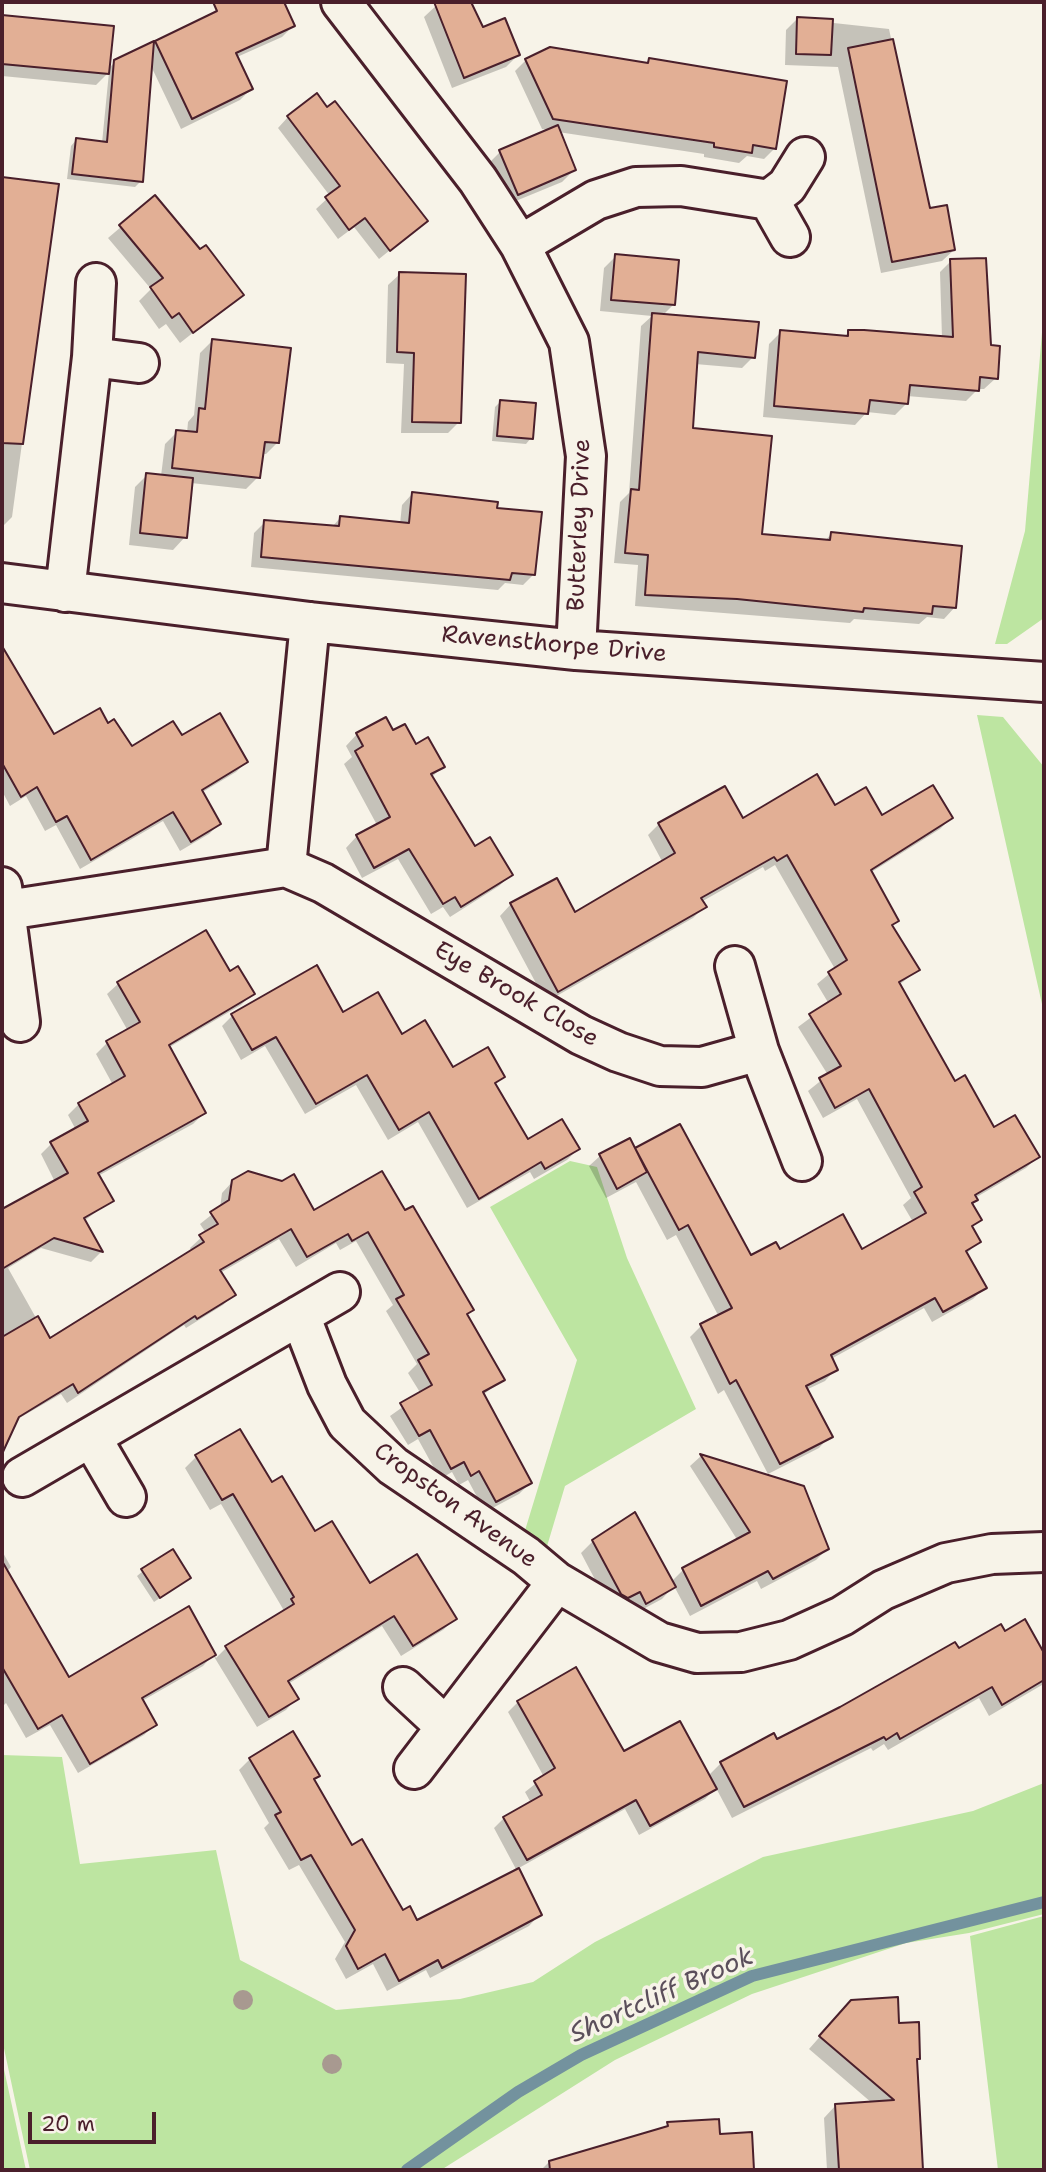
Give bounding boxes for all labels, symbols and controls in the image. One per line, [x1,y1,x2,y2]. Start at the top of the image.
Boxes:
street label: Butterley Drive [563,438,597,612]
street label: Ravensthorpe Drive [440,621,668,669]
street label: Eye Brook Close [429,936,603,1054]
street label: Cropston Avenue [368,1437,542,1575]
water label: Shortcliff Brook [565,1941,759,2051]
scale bar [32,2098,159,2142]
text: 20 m [41,2110,95,2138]

